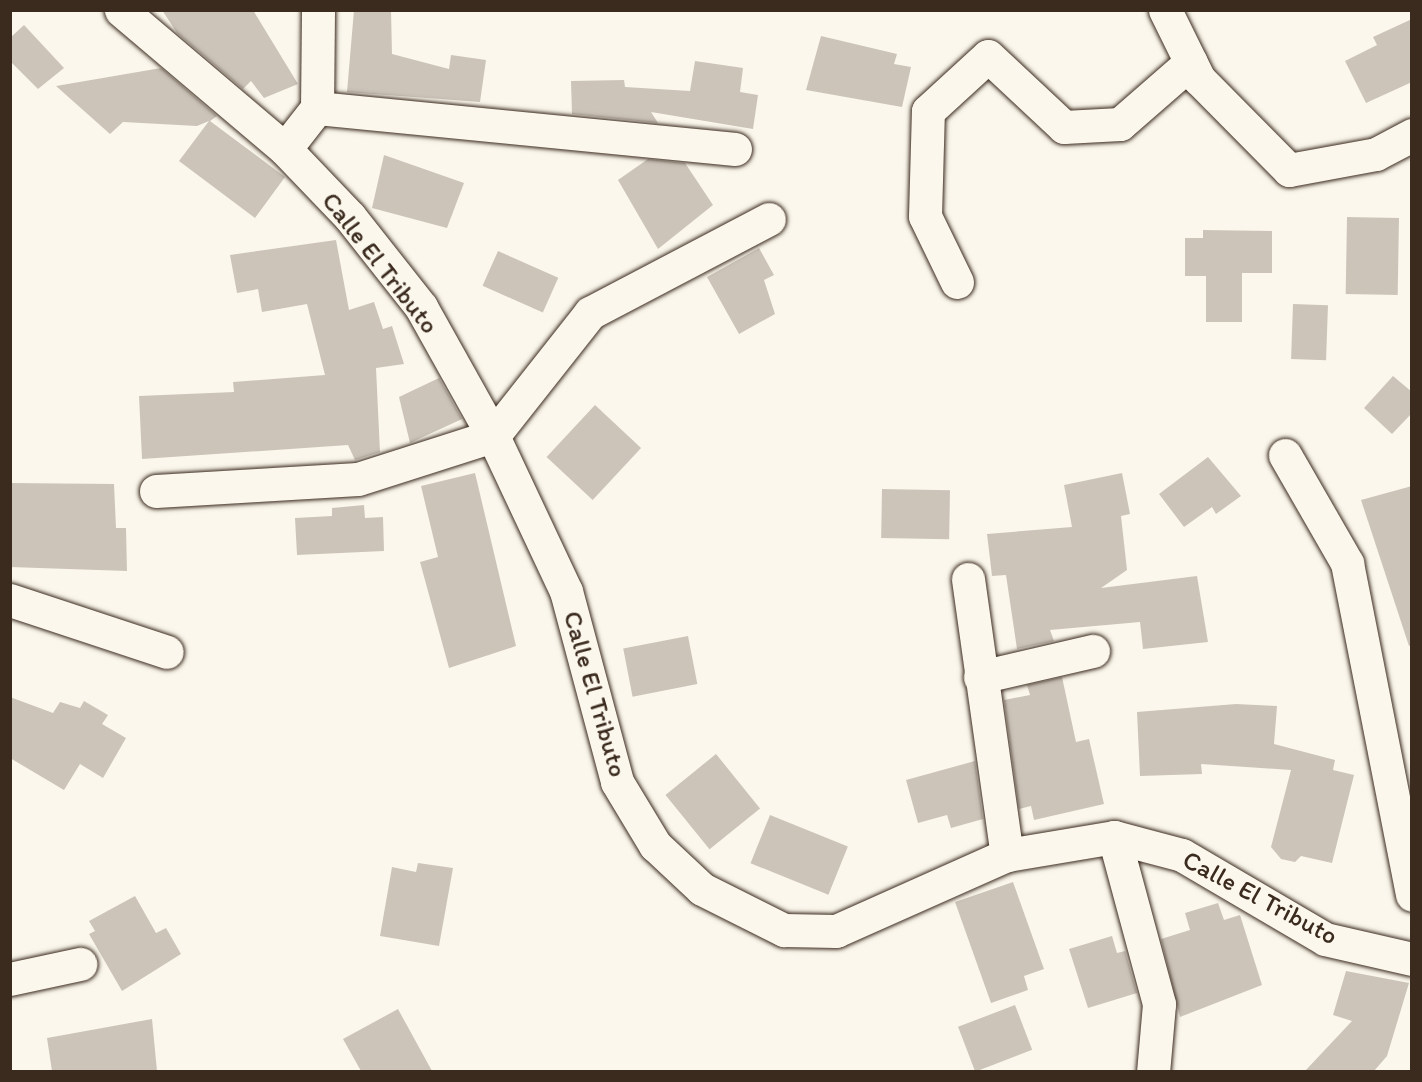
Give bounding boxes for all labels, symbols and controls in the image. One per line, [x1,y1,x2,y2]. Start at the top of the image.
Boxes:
street label: Calle El Tributo [315,186,445,340]
street label: Calle El Tributo [556,607,634,781]
street label: Calle El Tributo [1177,844,1343,952]

